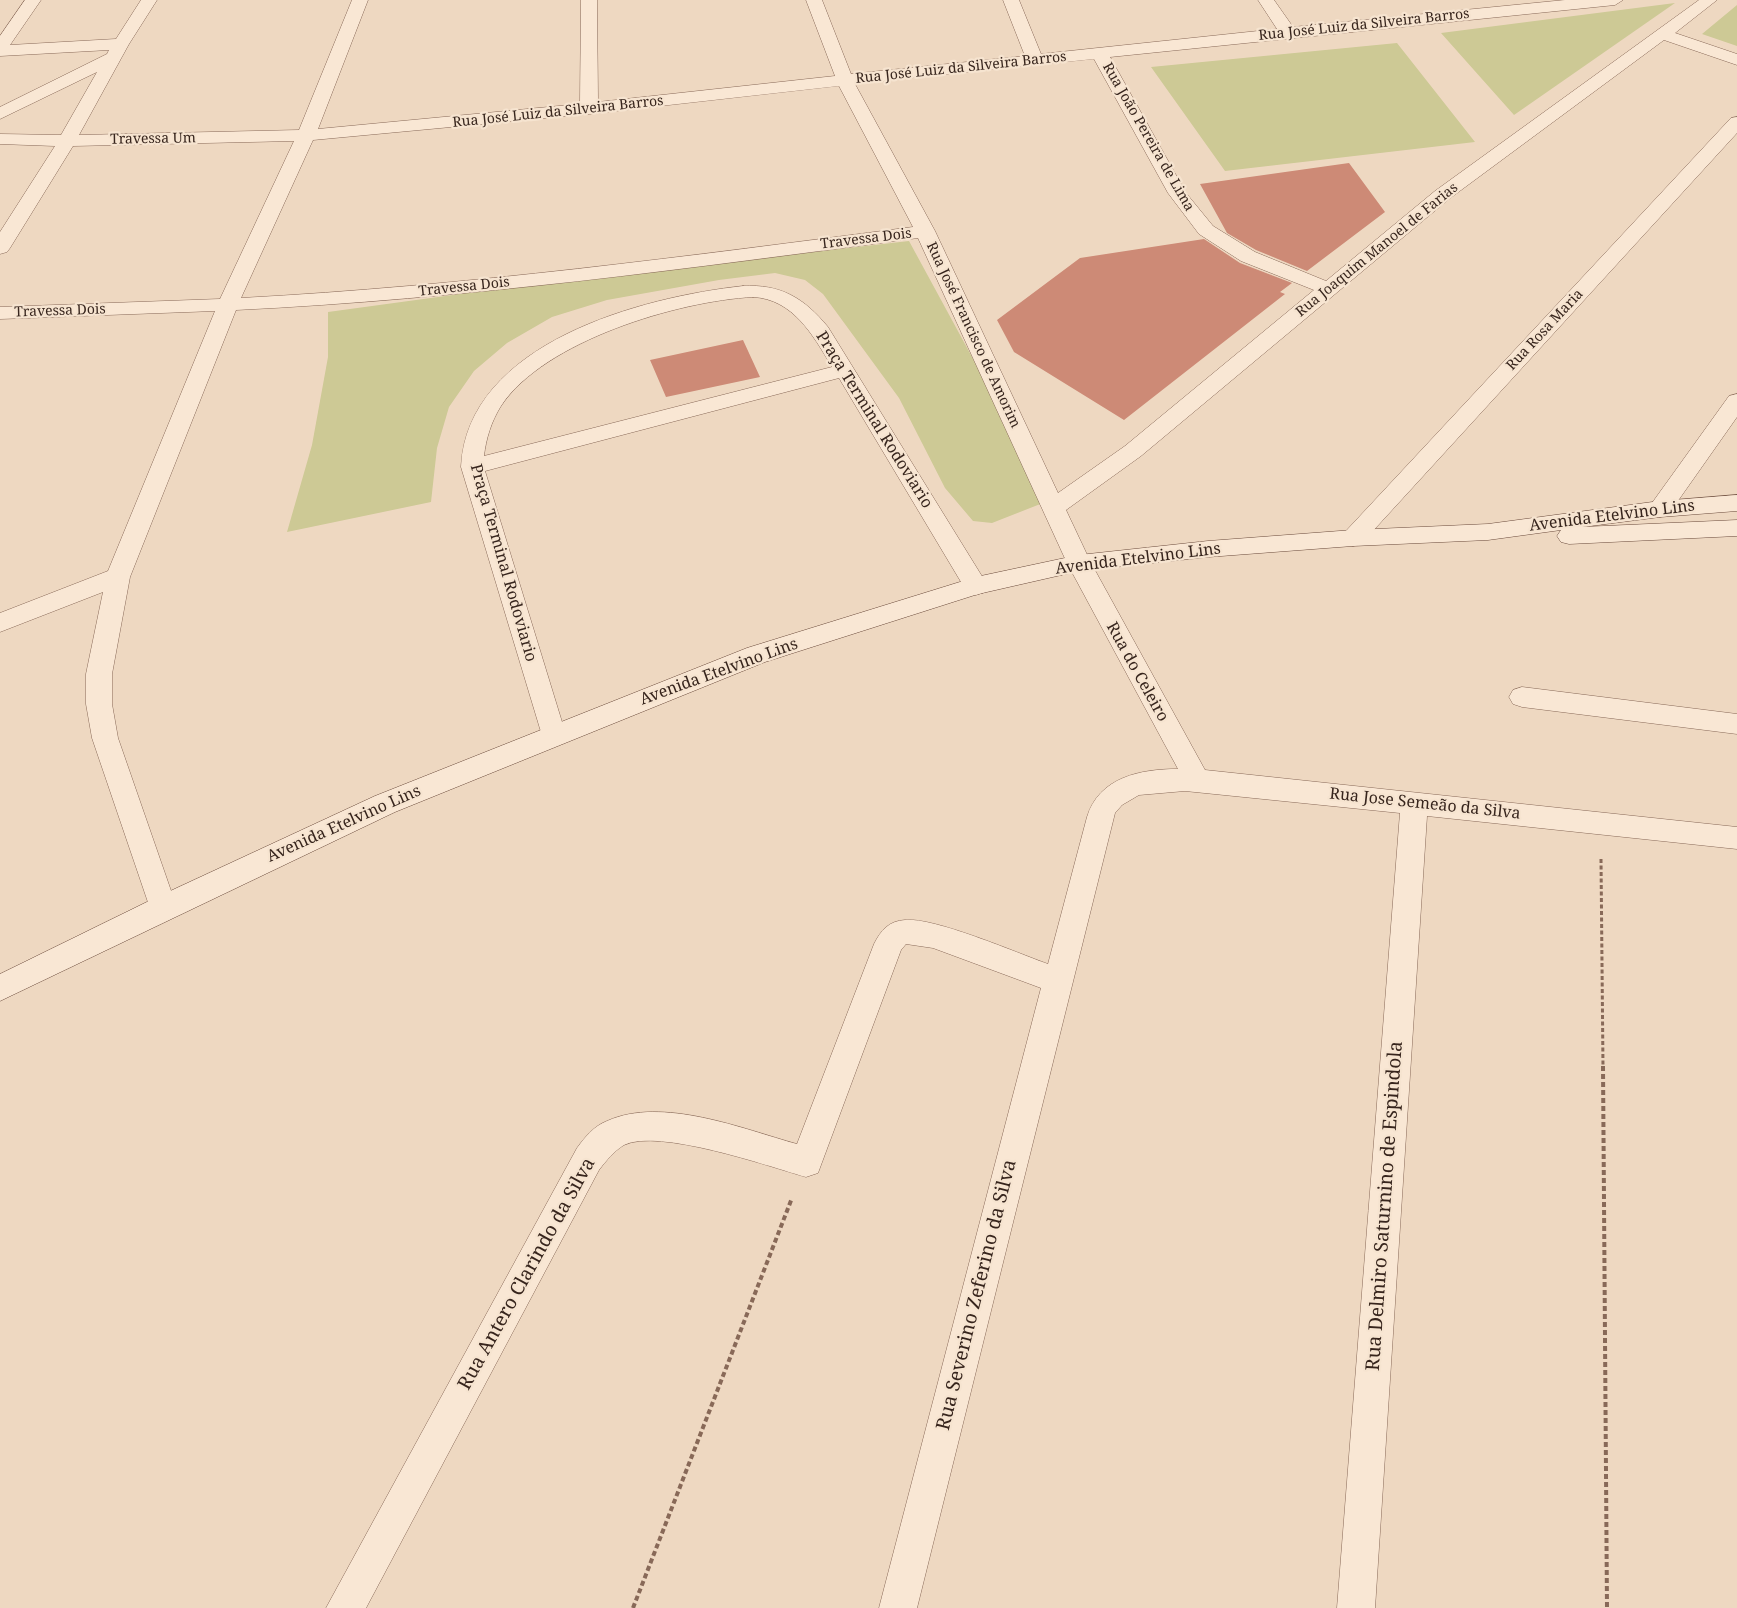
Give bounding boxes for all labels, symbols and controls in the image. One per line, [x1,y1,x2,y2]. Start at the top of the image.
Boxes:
street label: Rua José Luiz da Silveira Barros [1258,6,1470,44]
street label: Rua José Luiz da Silveira Barros [855,49,1067,87]
street label: Rua João Pereira de Lima [1099,60,1197,214]
street label: Rua José Luiz da Silveira Barros [452,93,664,131]
street label: Travessa Um [110,130,196,148]
street label: Rua Joaquim Manoel de Farias [1293,179,1461,321]
street label: Travessa Dois [820,225,912,253]
street label: Rua José Francisco de Amorim [922,239,1024,431]
street label: Travessa Dois [418,274,510,300]
street label: Rua Rosa Maria [1503,286,1587,374]
street label: Travessa Dois [14,301,106,321]
street label: Praça Terminal Rodoviario [812,328,936,512]
street label: Praça Terminal Rodoviario [466,462,540,664]
street label: Avenida Etelvino Lins [1528,496,1696,536]
street label: Avenida Etelvino Lins [1054,539,1222,579]
street label: Rua do Celeiro [1102,619,1172,725]
street label: Avenida Etelvino Lins [638,635,800,709]
street label: Avenida Etelvino Lins [264,781,424,867]
street label: Rua Jose Semeão da Silva [1328,784,1522,824]
street label: Rua Delmiro Saturnino de Espindola [1362,1040,1408,1372]
street label: Rua Antero Clarindo da Silva [454,1154,600,1394]
street label: Rua Severino Zeferino da Silva [932,1157,1022,1433]

